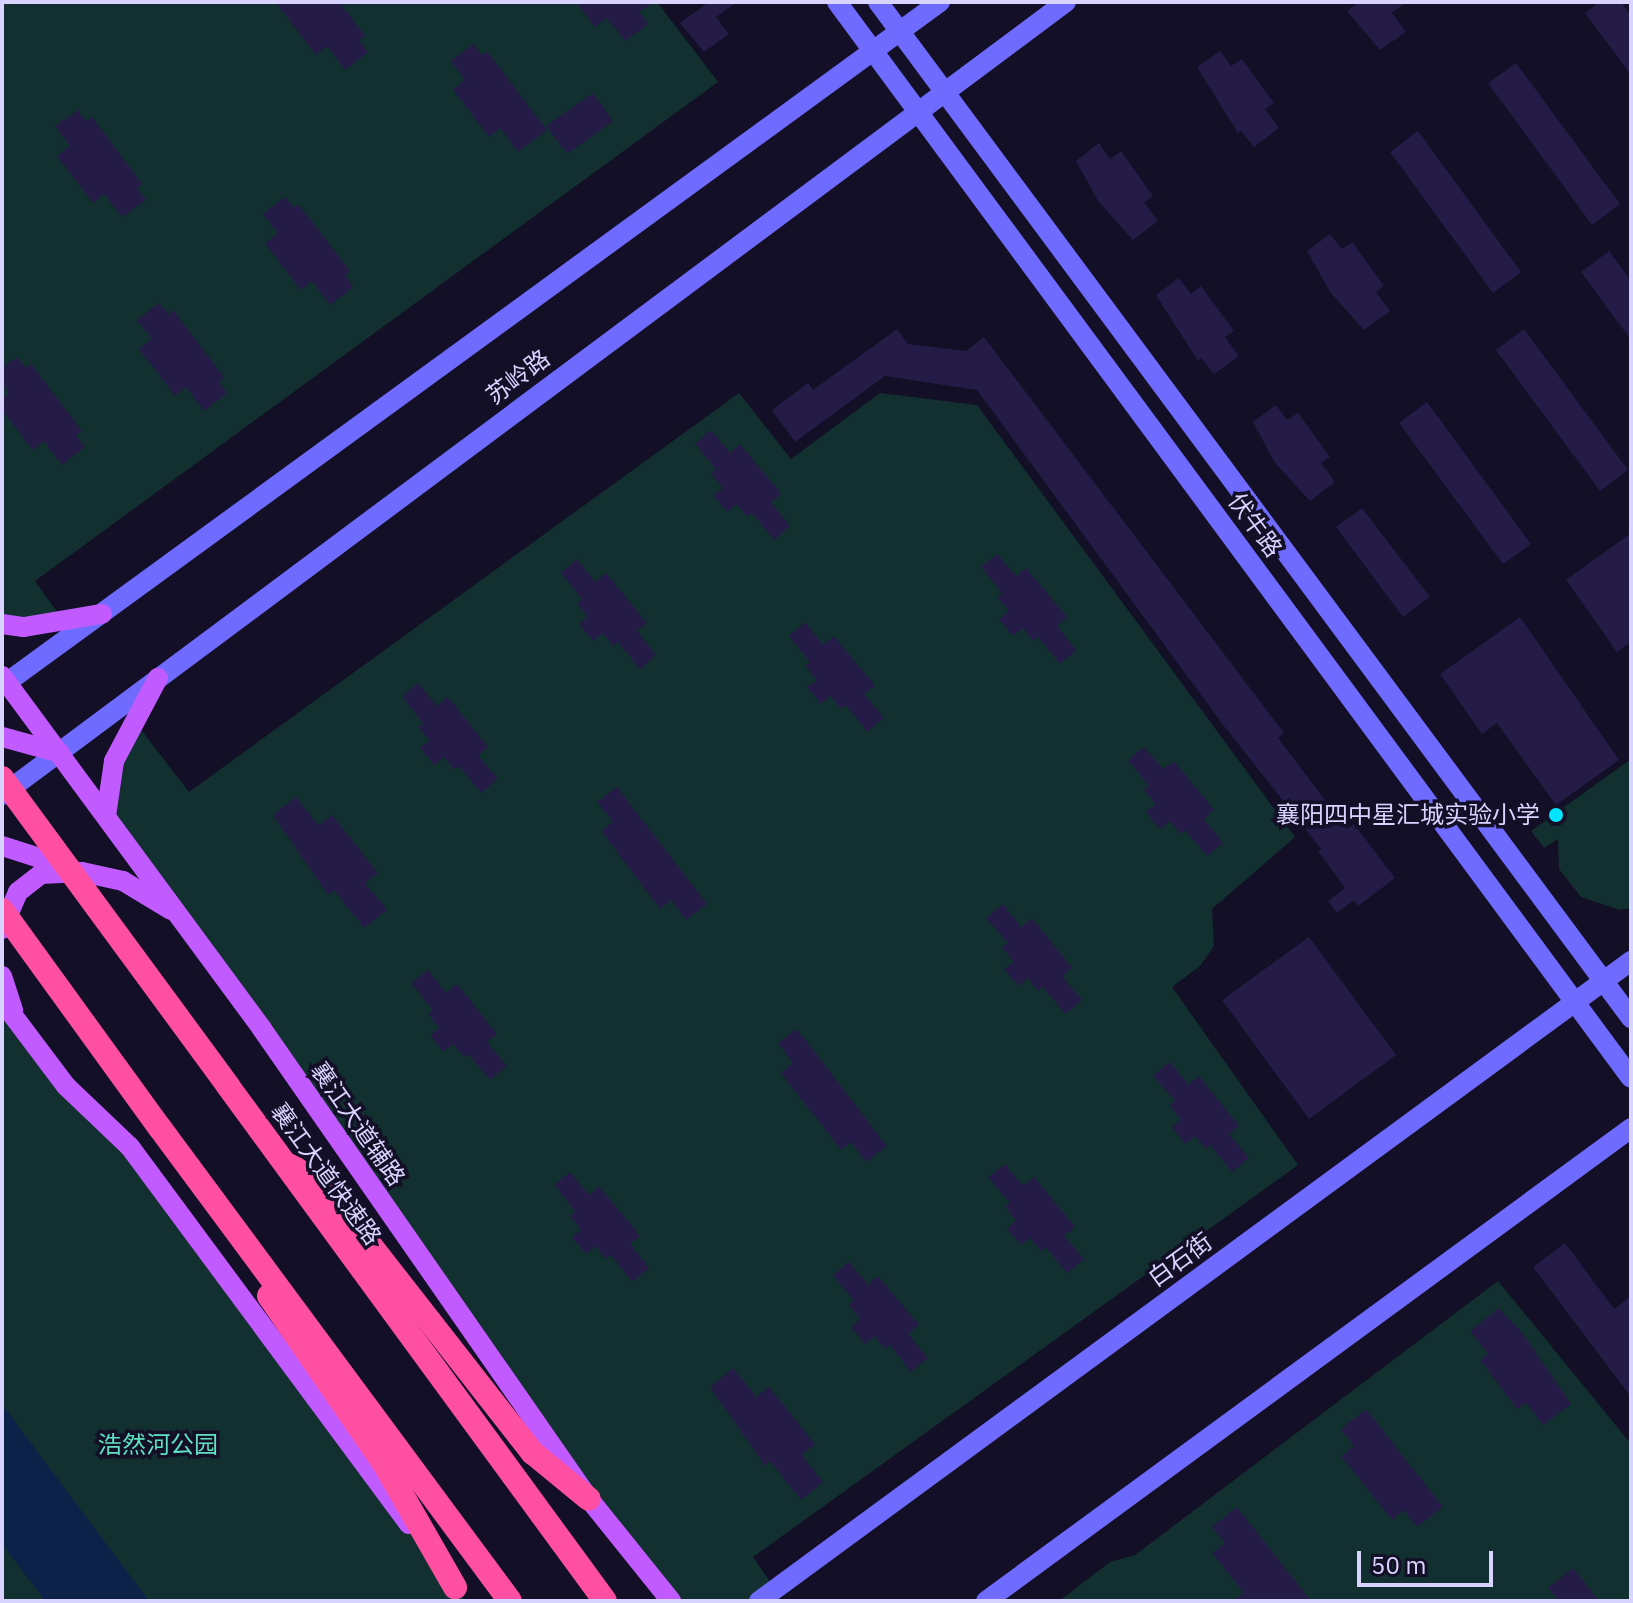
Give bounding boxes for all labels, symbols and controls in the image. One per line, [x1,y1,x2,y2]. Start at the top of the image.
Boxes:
street label: 苏岭路 [481,344,555,410]
street label: 伏牛路 [1222,487,1288,563]
place label: 襄阳四中星汇城实验小学 [1276,801,1540,829]
marker: 襄阳四中星汇城实验小学 [1547,806,1565,824]
street label: 襄江大道辅路 [305,1057,411,1191]
street label: 襄江大道快速路 [265,1098,387,1250]
street label: 白石街 [1142,1227,1218,1293]
park label: 浩然河公园 [98,1431,218,1459]
scale bar [1361,1535,1497,1585]
text: 50 m [1371,1549,1426,1581]

